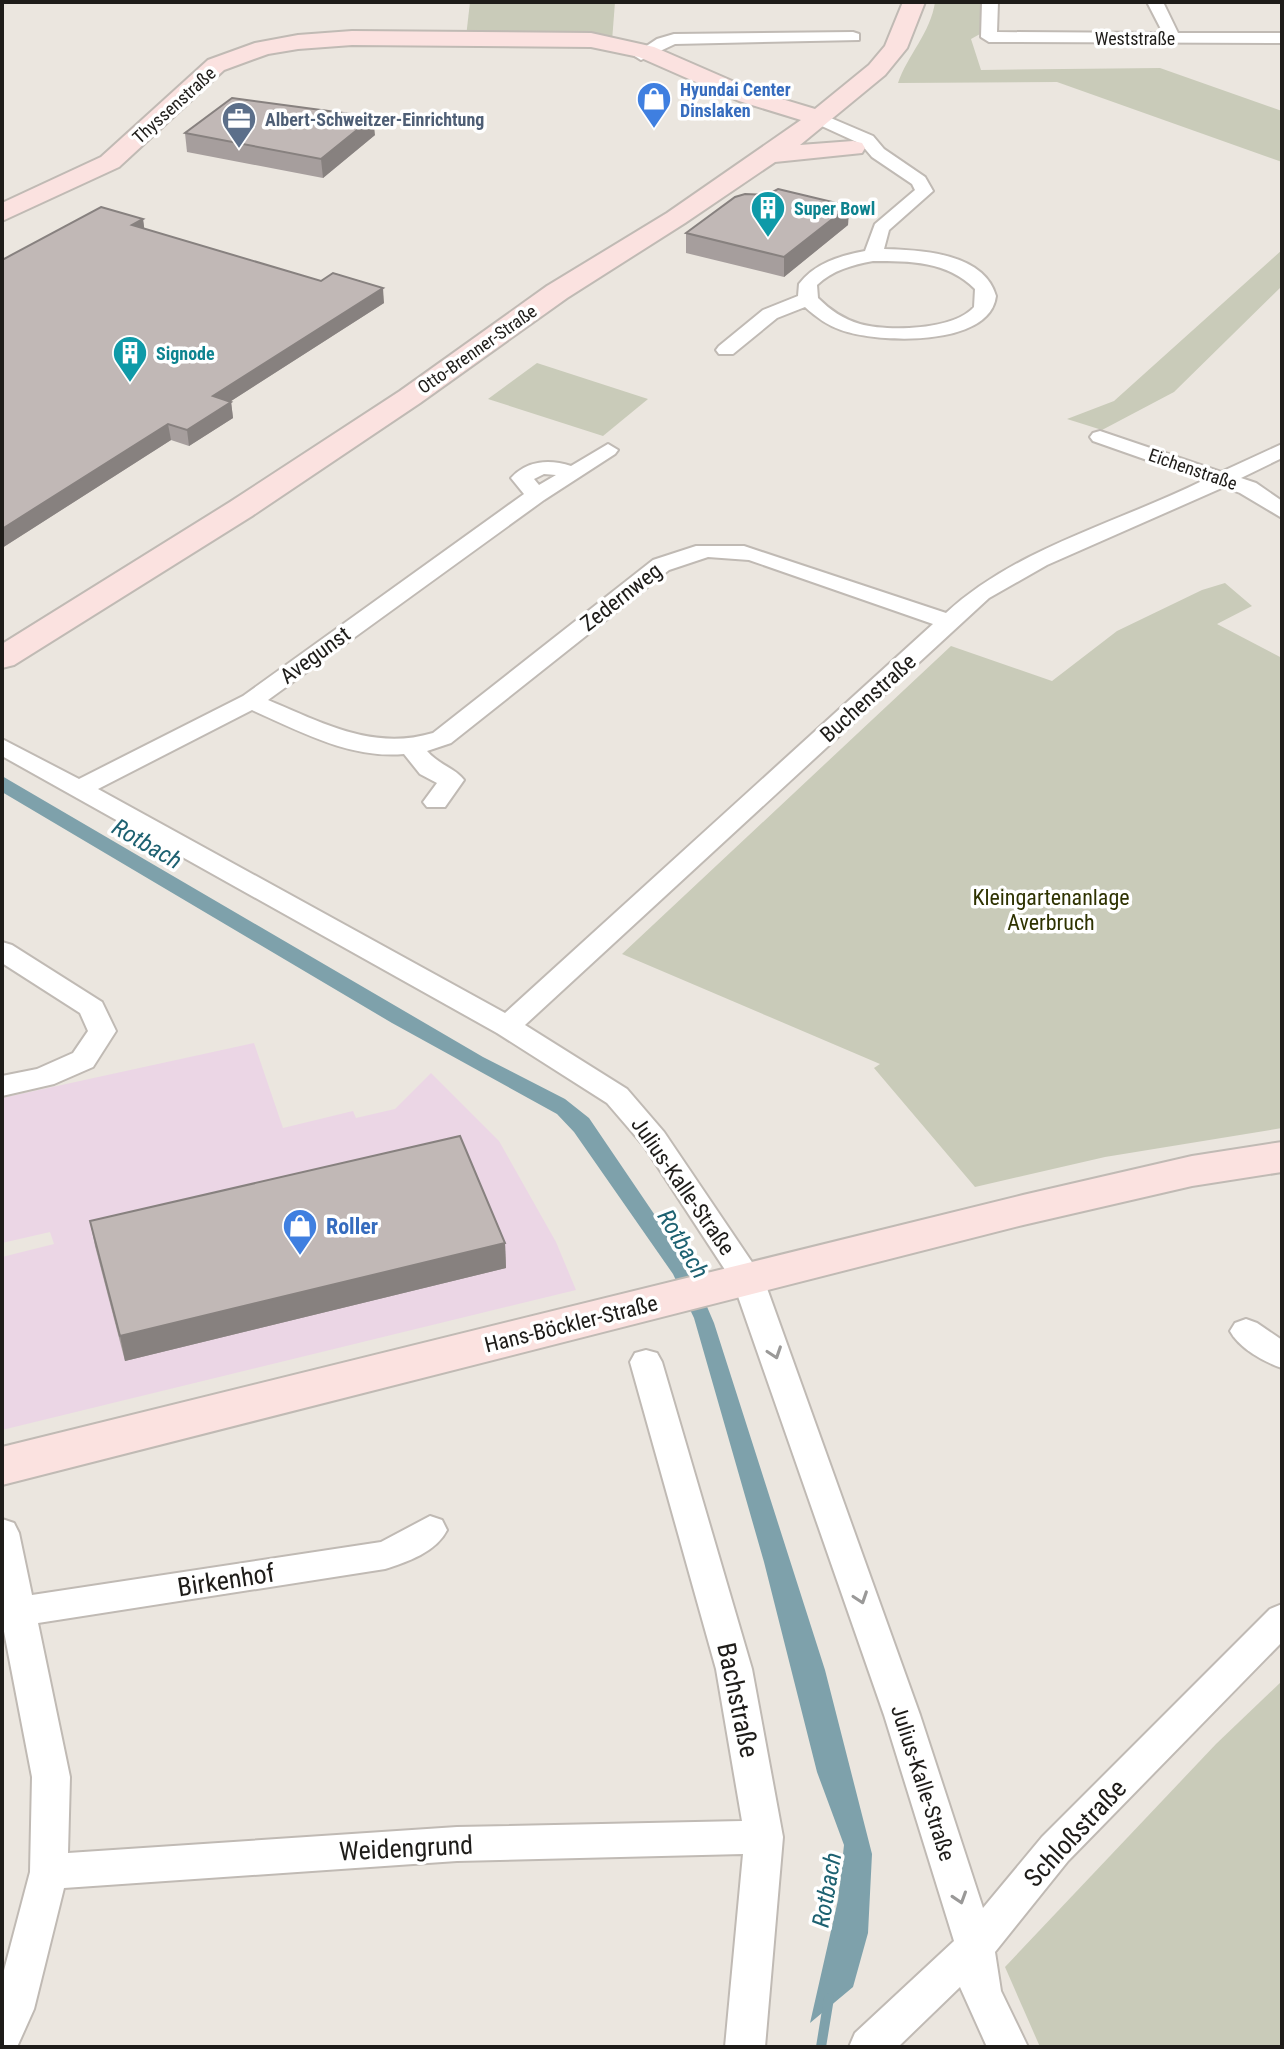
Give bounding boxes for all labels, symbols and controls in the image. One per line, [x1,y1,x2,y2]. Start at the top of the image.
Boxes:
street label: Weststraße [1095,28,1175,49]
street label: Thyssenstraße [128,62,220,148]
place label: Hyundai Center Dinslaken [680,79,791,121]
shop icon: Hyundai Center Dinslaken [635,80,673,130]
office icon: Albert-Schweitzer-Einrichtung [220,100,258,150]
place label: Albert-Schweitzer-Einrichtung [265,109,484,130]
building icon: Super Bowl [749,189,787,239]
place label: Super Bowl [794,198,875,219]
street label: Otto-Brenner-Straße [413,300,541,398]
building icon: Signode [111,334,149,384]
place label: Signode [156,343,215,364]
street label: Eichenstraße [1146,444,1240,494]
street label: Zedernweg [576,558,666,636]
street label: Avegunst [275,621,355,689]
street label: Buchenstraße [815,649,921,747]
water label: Rotbach [107,813,187,875]
park label: Kleingartenanlage Averbruch [972,885,1130,935]
street label: Julius-Kalle-Straße [626,1112,740,1260]
water label: Rotbach [652,1204,714,1284]
shop icon: Roller [281,1207,319,1257]
place label: Roller [326,1214,378,1239]
street label: Hans-Böckler-Straße [482,1290,660,1358]
one-way arrow [765,1345,781,1359]
street label: Birkenhof [175,1558,277,1602]
one-way arrow [851,1591,867,1605]
street label: Bachstraße [711,1640,765,1760]
street label: Julius-Kalle-Straße [886,1702,960,1864]
street label: Schloßstraße [1018,1773,1132,1893]
street label: Weidengrund [338,1830,474,1866]
water label: Rotbach [807,1850,847,1930]
one-way arrow [951,1891,967,1905]

